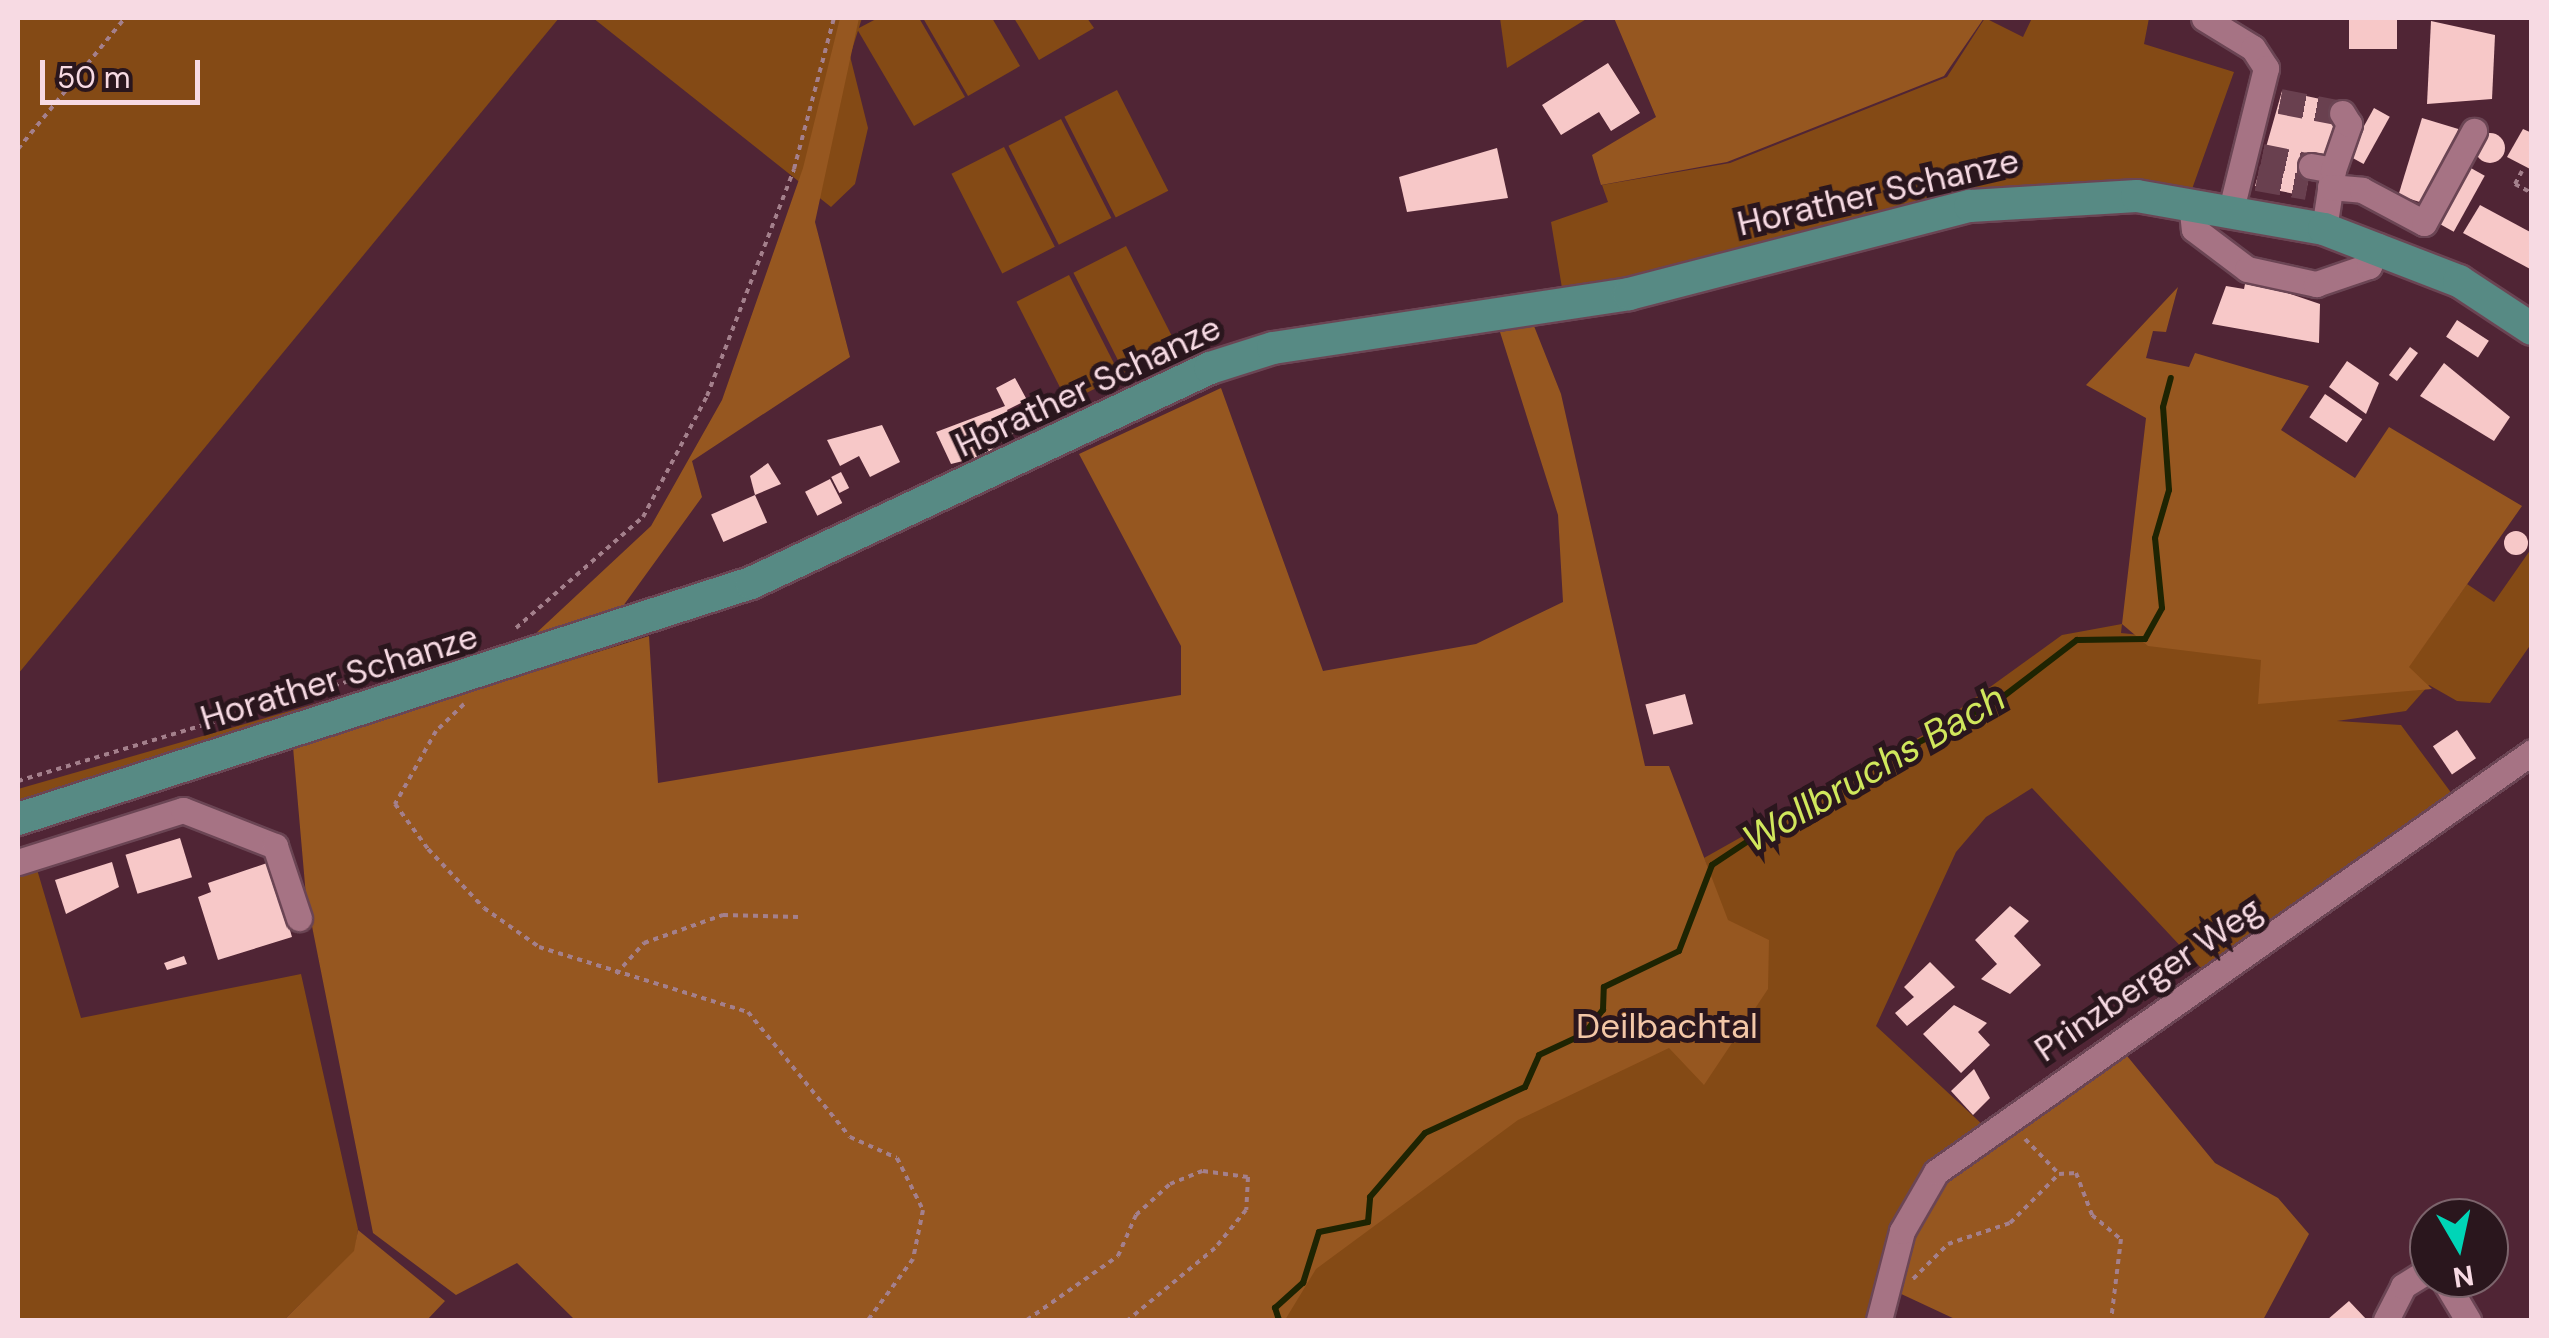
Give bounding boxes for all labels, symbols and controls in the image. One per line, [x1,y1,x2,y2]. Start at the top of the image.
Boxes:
scale bar [45,40,205,102]
text: 50 m [57,58,131,97]
street label: Horather Schanze [1733,139,2023,245]
street label: Horather Schanze [949,306,1227,466]
street label: Horather Schanze [195,615,483,739]
water label: Wollbruchs Bach [1735,675,2013,863]
street label: Prinzberger Weg [2027,888,2269,1070]
park label: Deilbachtal [1576,1005,1758,1047]
north arrow [2409,1198,2509,1298]
text: N [2450,1256,2476,1296]

